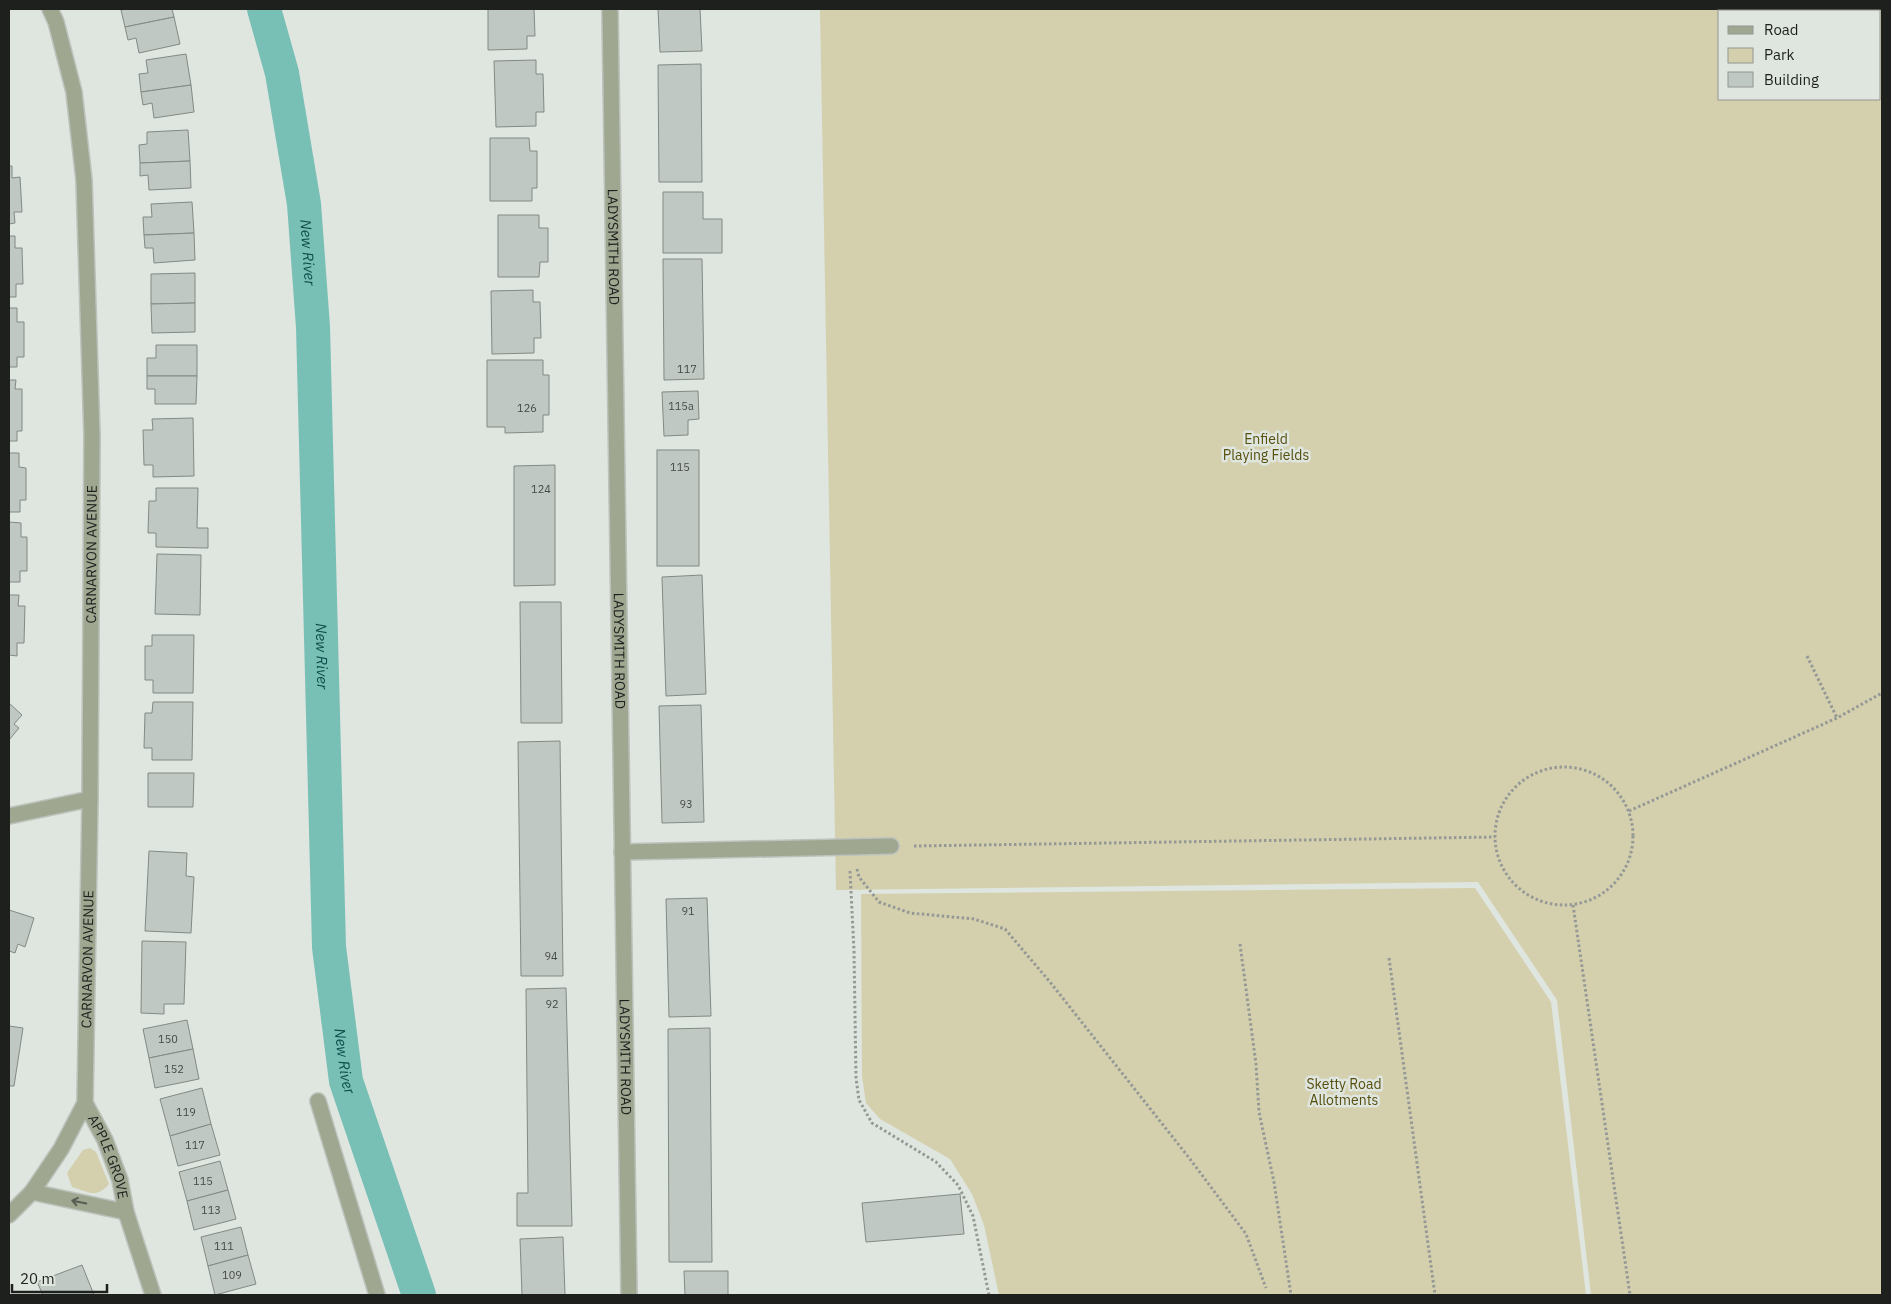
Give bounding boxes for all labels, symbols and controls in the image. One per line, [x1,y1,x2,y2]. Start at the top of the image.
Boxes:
legend [1718,10,1881,100]
text: Road [1764,20,1799,39]
text: Park [1764,45,1794,64]
text: Building [1764,70,1819,89]
street label: LADYSMITH ROAD [604,189,623,305]
water label: New River [296,219,320,287]
house number: 117 [677,362,697,376]
house number: 115a [668,399,694,413]
house number: 126 [517,401,537,415]
park label: Enfield Playing Fields [1223,430,1309,464]
house number: 115 [670,460,690,474]
house number: 124 [531,482,551,496]
street label: CARNARVON AVENUE [82,485,101,624]
street label: LADYSMITH ROAD [610,593,629,709]
water label: New River [312,623,332,690]
house number: 93 [679,797,693,811]
street label: CARNARVON AVENUE [77,890,98,1029]
house number: 91 [681,904,695,918]
house number: 94 [544,949,558,963]
house number: 92 [545,997,559,1011]
street label: LADYSMITH ROAD [616,999,635,1115]
water label: New River [330,1027,360,1097]
house number: 150 [158,1032,178,1046]
house number: 152 [164,1062,184,1076]
park label: Sketty Road Allotments [1306,1075,1382,1109]
house number: 119 [176,1105,196,1119]
street label: APPLE GROVE [84,1111,132,1200]
house number: 117 [185,1138,205,1152]
house number: 115 [193,1174,213,1188]
one-way arrow [72,1197,88,1206]
house number: 113 [201,1203,221,1217]
house number: 111 [214,1239,234,1253]
scale bar [12,1262,108,1294]
house number: 109 [222,1268,242,1282]
text: 20 m [20,1269,55,1288]

